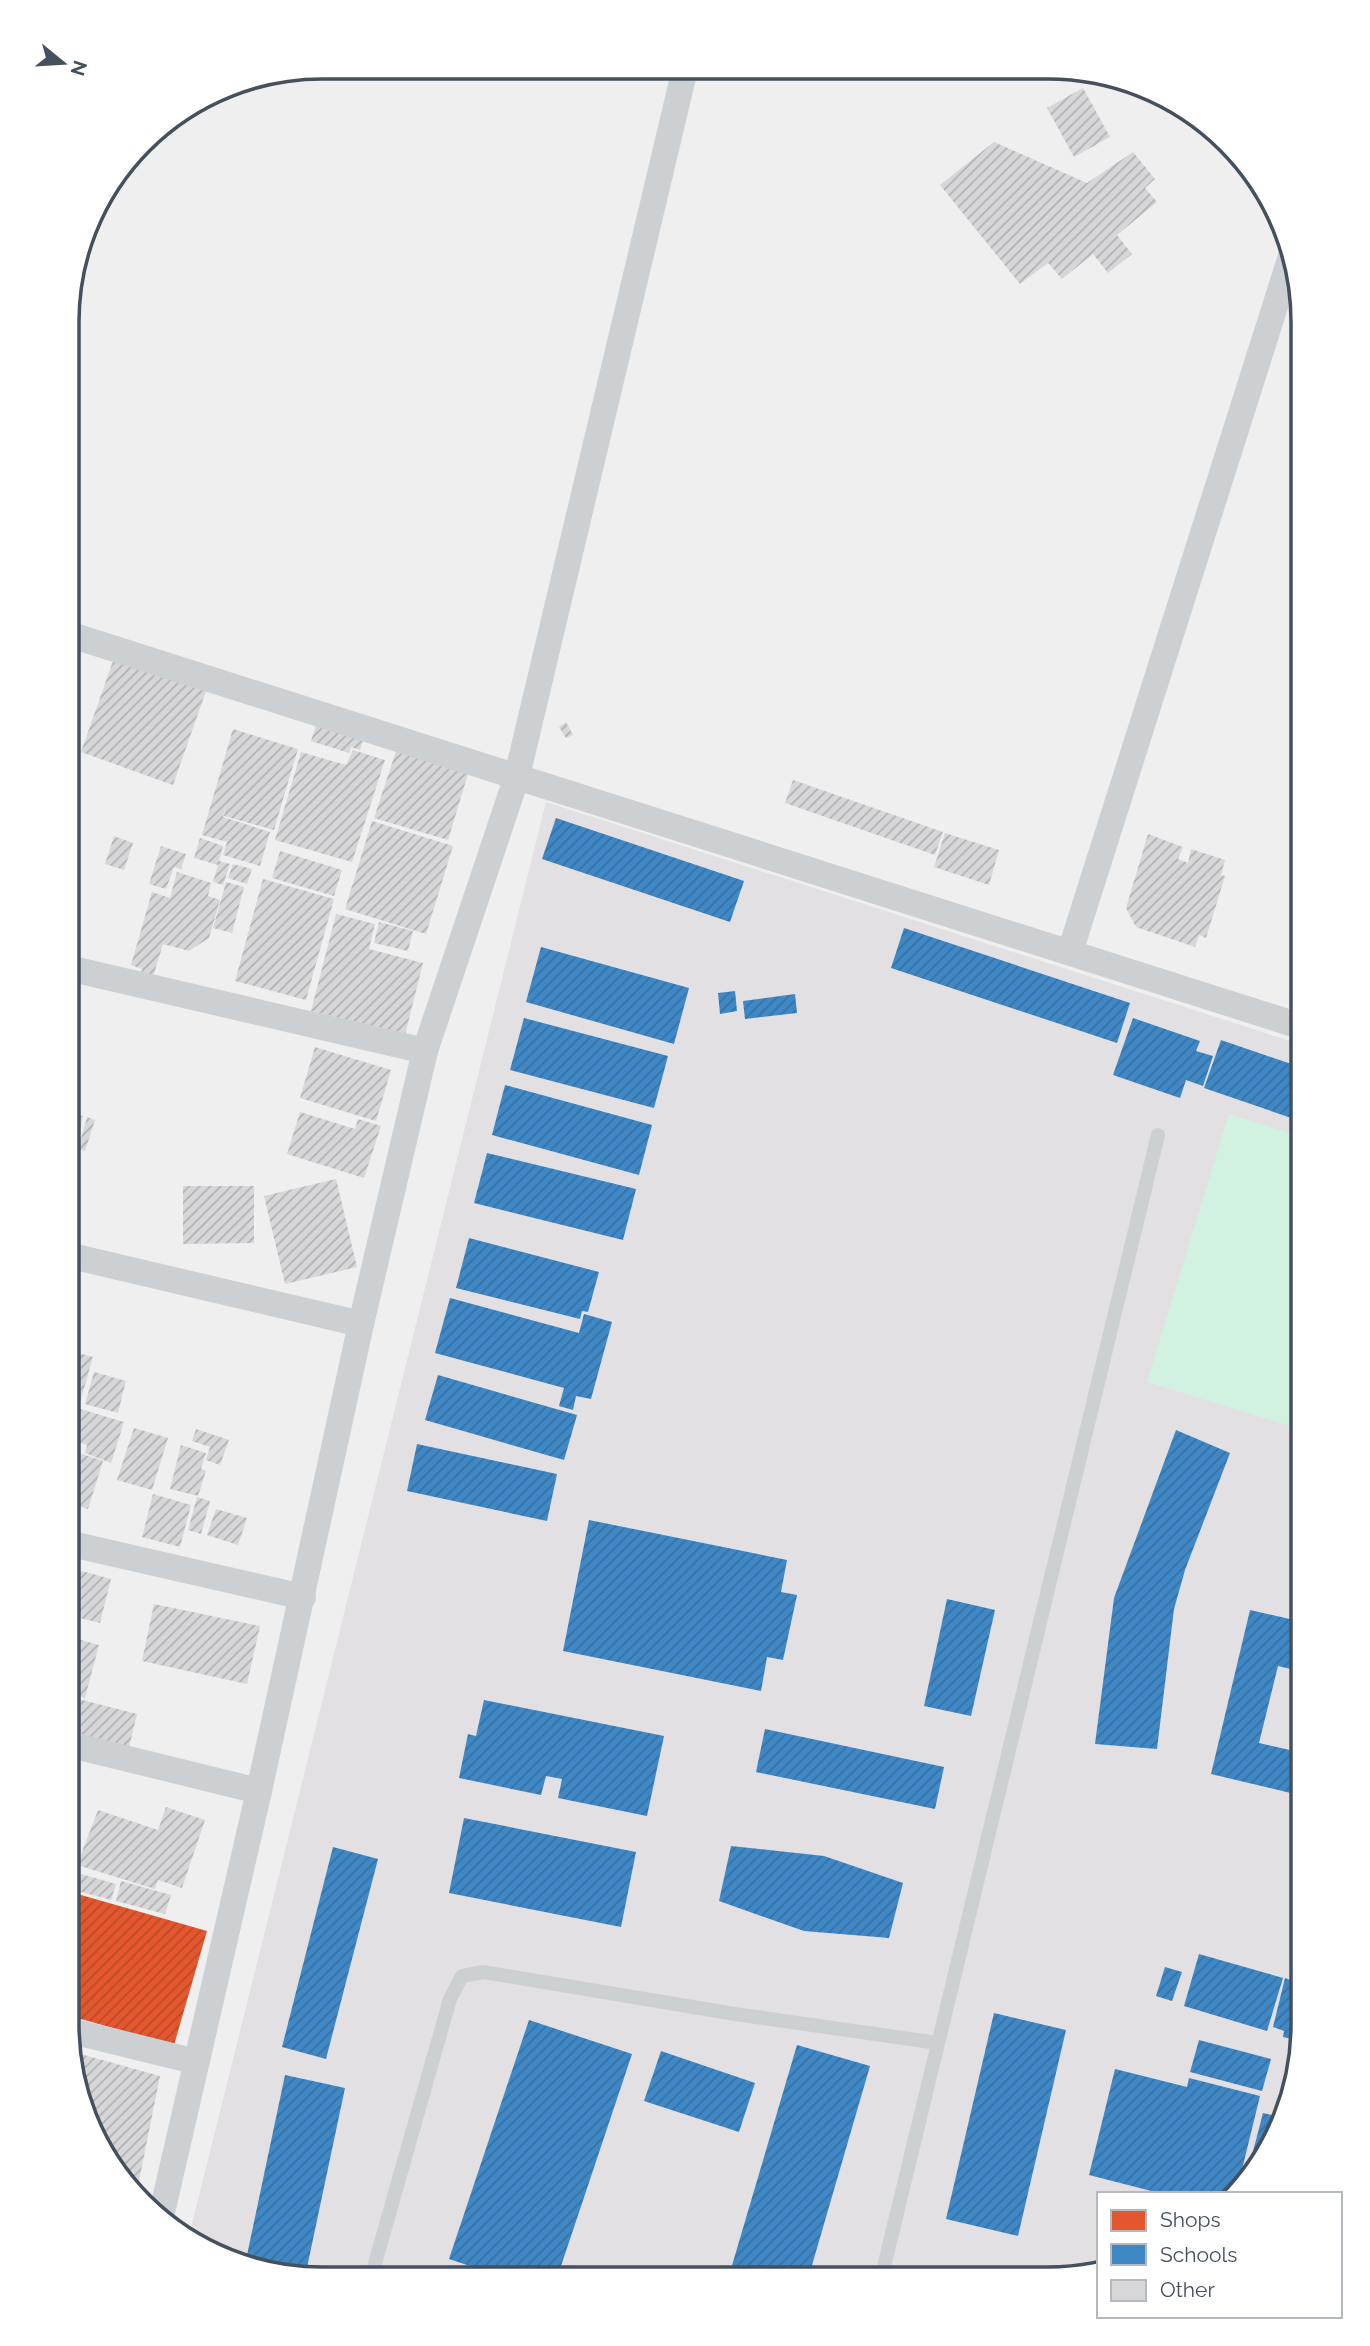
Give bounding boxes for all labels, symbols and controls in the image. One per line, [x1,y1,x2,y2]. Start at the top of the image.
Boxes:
north arrow [28,28,98,98]
text: N [66,58,92,79]
legend [1097,2192,1342,2318]
text: Shops [1160,2207,1221,2232]
text: Schools [1160,2242,1237,2267]
text: Other [1160,2277,1215,2302]

